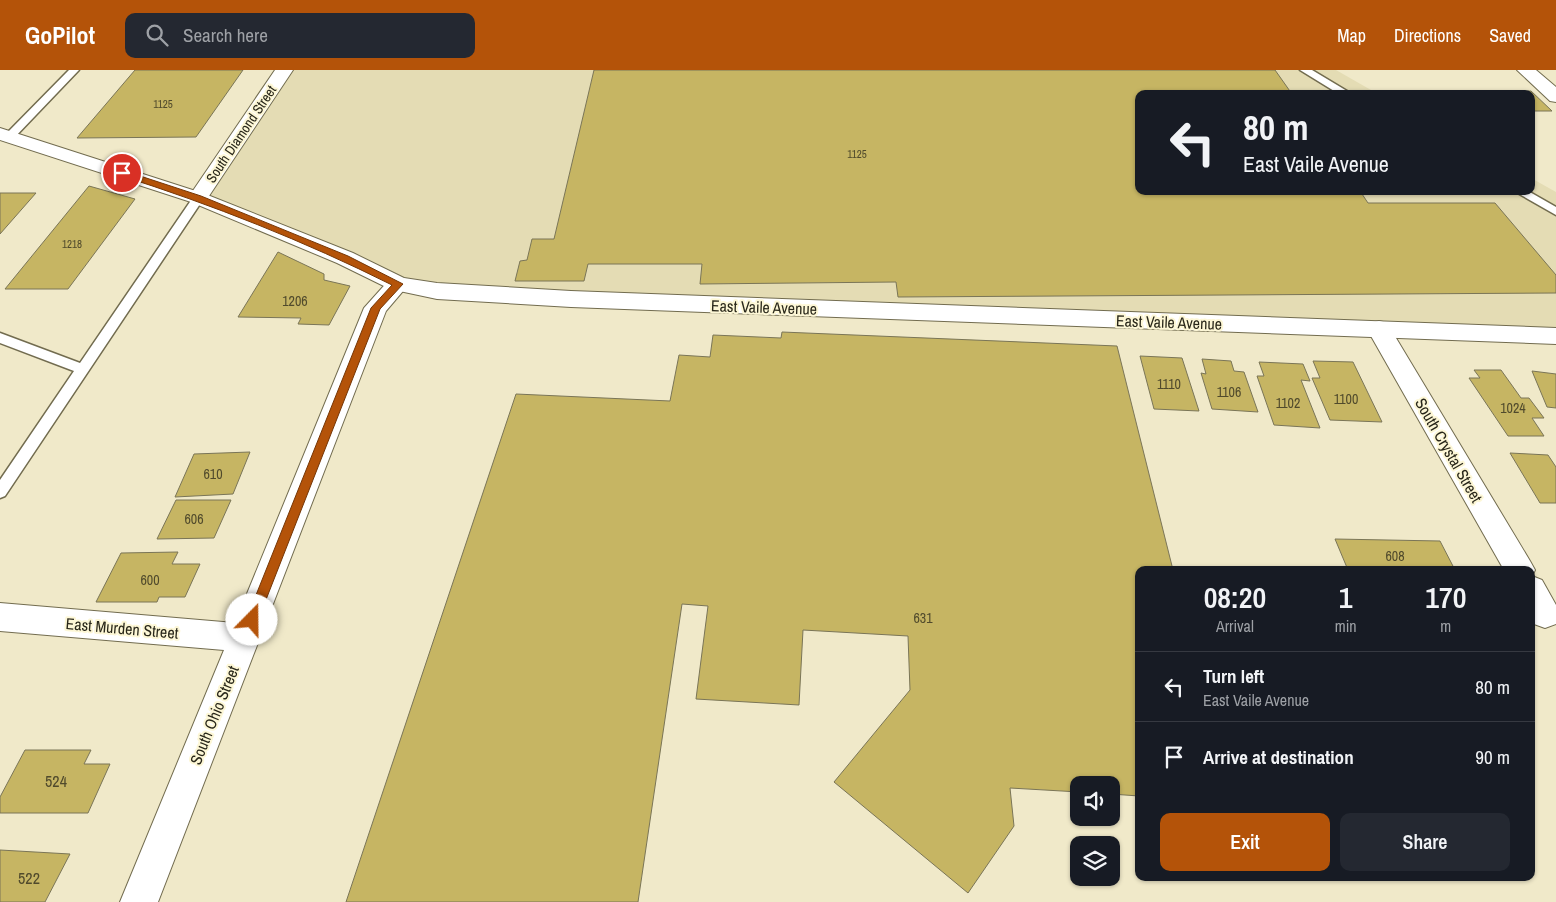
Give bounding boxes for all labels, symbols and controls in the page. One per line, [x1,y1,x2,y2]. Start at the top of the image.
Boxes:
search box [125,13,475,58]
text: GoPilot [25,19,95,51]
icon: search [143,21,171,49]
text: Search here [183,22,268,48]
text: Map [1337,23,1366,48]
text: Directions [1394,23,1461,48]
text: Saved [1489,23,1531,48]
street label: South Diamond Street [202,82,280,186]
house number: 1125 [153,97,173,111]
text: 80 m [1243,104,1308,151]
icon: left [1160,110,1225,175]
house number: 1125 [847,147,867,161]
text: East Vaile Avenue [1243,149,1389,179]
pin [101,152,143,194]
icon: arrive [108,159,136,187]
house number: 1218 [62,237,82,251]
house number: 1206 [282,292,308,310]
street label: East Vaile Avenue [711,294,817,320]
street label: East Vaile Avenue [1116,309,1222,335]
house number: 1110 [1157,375,1181,393]
house number: 1106 [1217,383,1241,401]
house number: 1100 [1334,390,1358,408]
house number: 1102 [1276,394,1300,412]
street label: South Crystal Street [1410,394,1488,507]
house number: 1024 [1500,399,1526,417]
house number: 610 [203,465,223,483]
house number: 606 [184,510,204,528]
house number: 608 [1385,547,1405,565]
house number: 600 [140,571,160,589]
text: 08:20 [1204,577,1266,617]
text: 1 [1339,577,1353,617]
text: 170 [1425,577,1466,617]
position arrow [225,593,277,645]
house number: 631 [913,609,933,627]
street label: East Murden Street [65,612,180,644]
text: Arrival [1216,615,1254,637]
text: min [1335,615,1357,637]
text: m [1440,615,1451,637]
street label: South Ohio Street [184,662,244,768]
text: Turn left [1203,663,1264,689]
icon: left [1160,673,1188,701]
text: 80 m [1475,674,1510,700]
text: East Vaile Avenue [1203,689,1309,711]
icon: arrive [1160,743,1188,771]
text: Arrive at destination [1203,744,1354,770]
text: 90 m [1475,744,1510,770]
house number: 524 [45,770,67,792]
map controls [1070,776,1120,886]
button: sound [1070,776,1120,826]
button: Exit [1160,813,1330,871]
button: Share [1340,813,1510,871]
button: layers [1070,836,1120,886]
house number: 522 [18,867,40,889]

